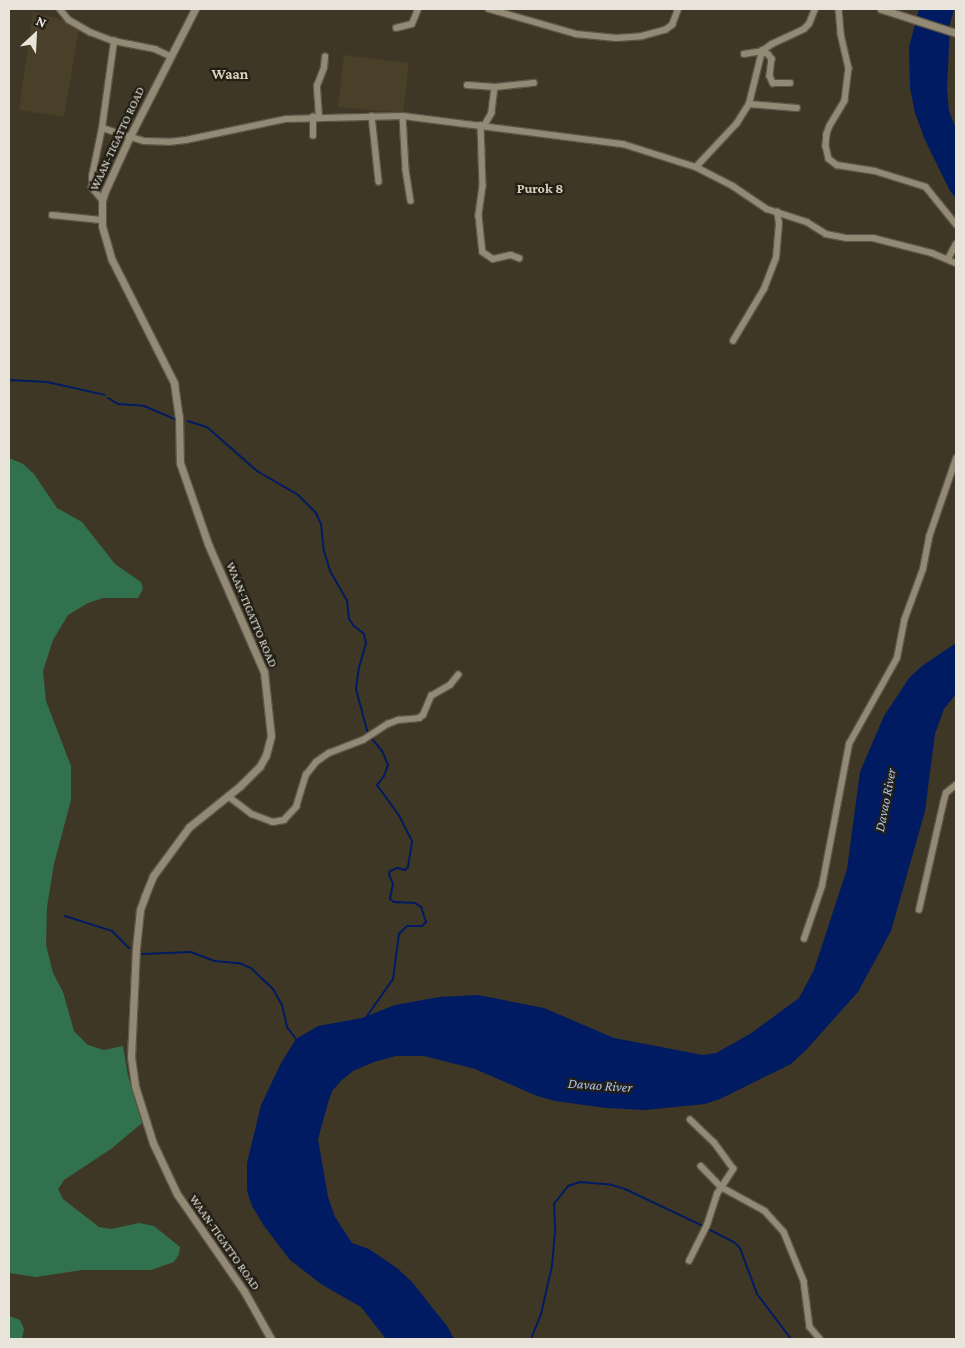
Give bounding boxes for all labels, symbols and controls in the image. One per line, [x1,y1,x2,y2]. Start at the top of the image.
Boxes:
north arrow [10,10,60,60]
text: N [34,12,49,31]
district label: Waan [212,66,248,84]
street label: WAAN-TIGATTO ROAD [88,85,148,193]
district label: Purok 8 [517,180,563,196]
street label: WAAN-TIGATTO ROAD [222,560,280,670]
water label: Davao River [871,767,899,833]
water label: Davao River [567,1074,633,1096]
street label: WAAN-TIGATTO ROAD [186,1193,262,1293]

